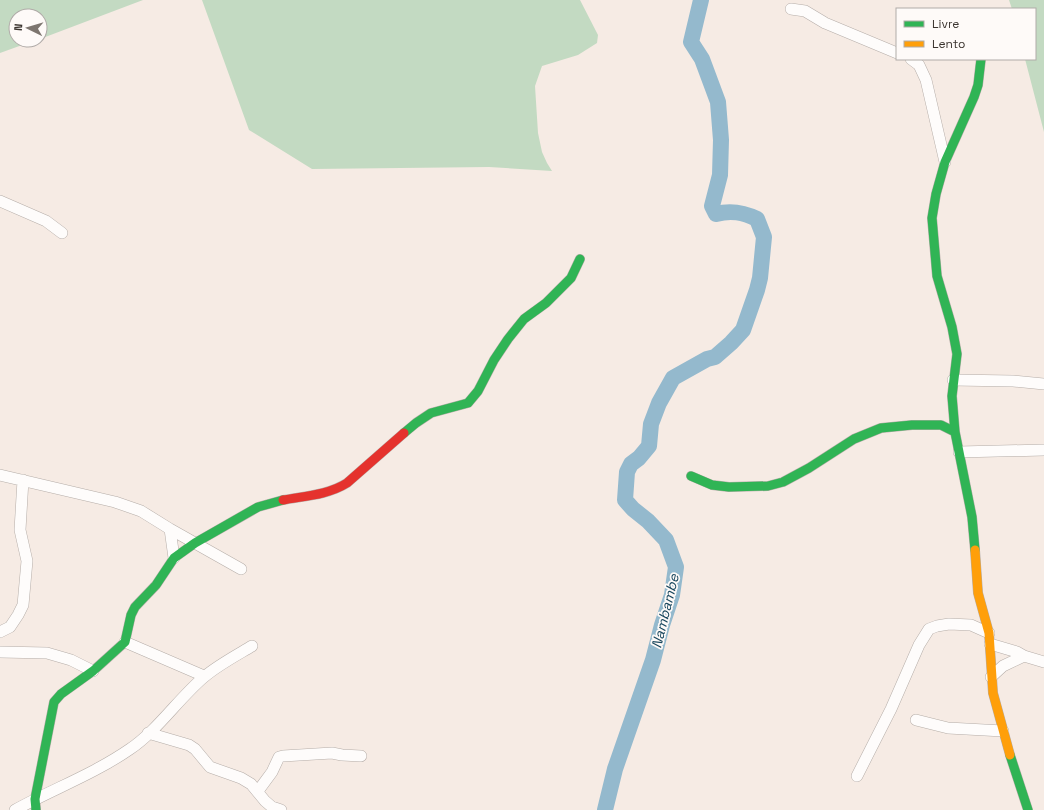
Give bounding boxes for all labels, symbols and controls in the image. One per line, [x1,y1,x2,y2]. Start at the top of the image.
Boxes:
north arrow [8,8,48,48]
legend [896,8,1036,60]
text: Livre [932,16,959,32]
text: N [11,23,25,31]
text: Lento [932,36,966,52]
water label: Nambambe [647,571,683,650]

